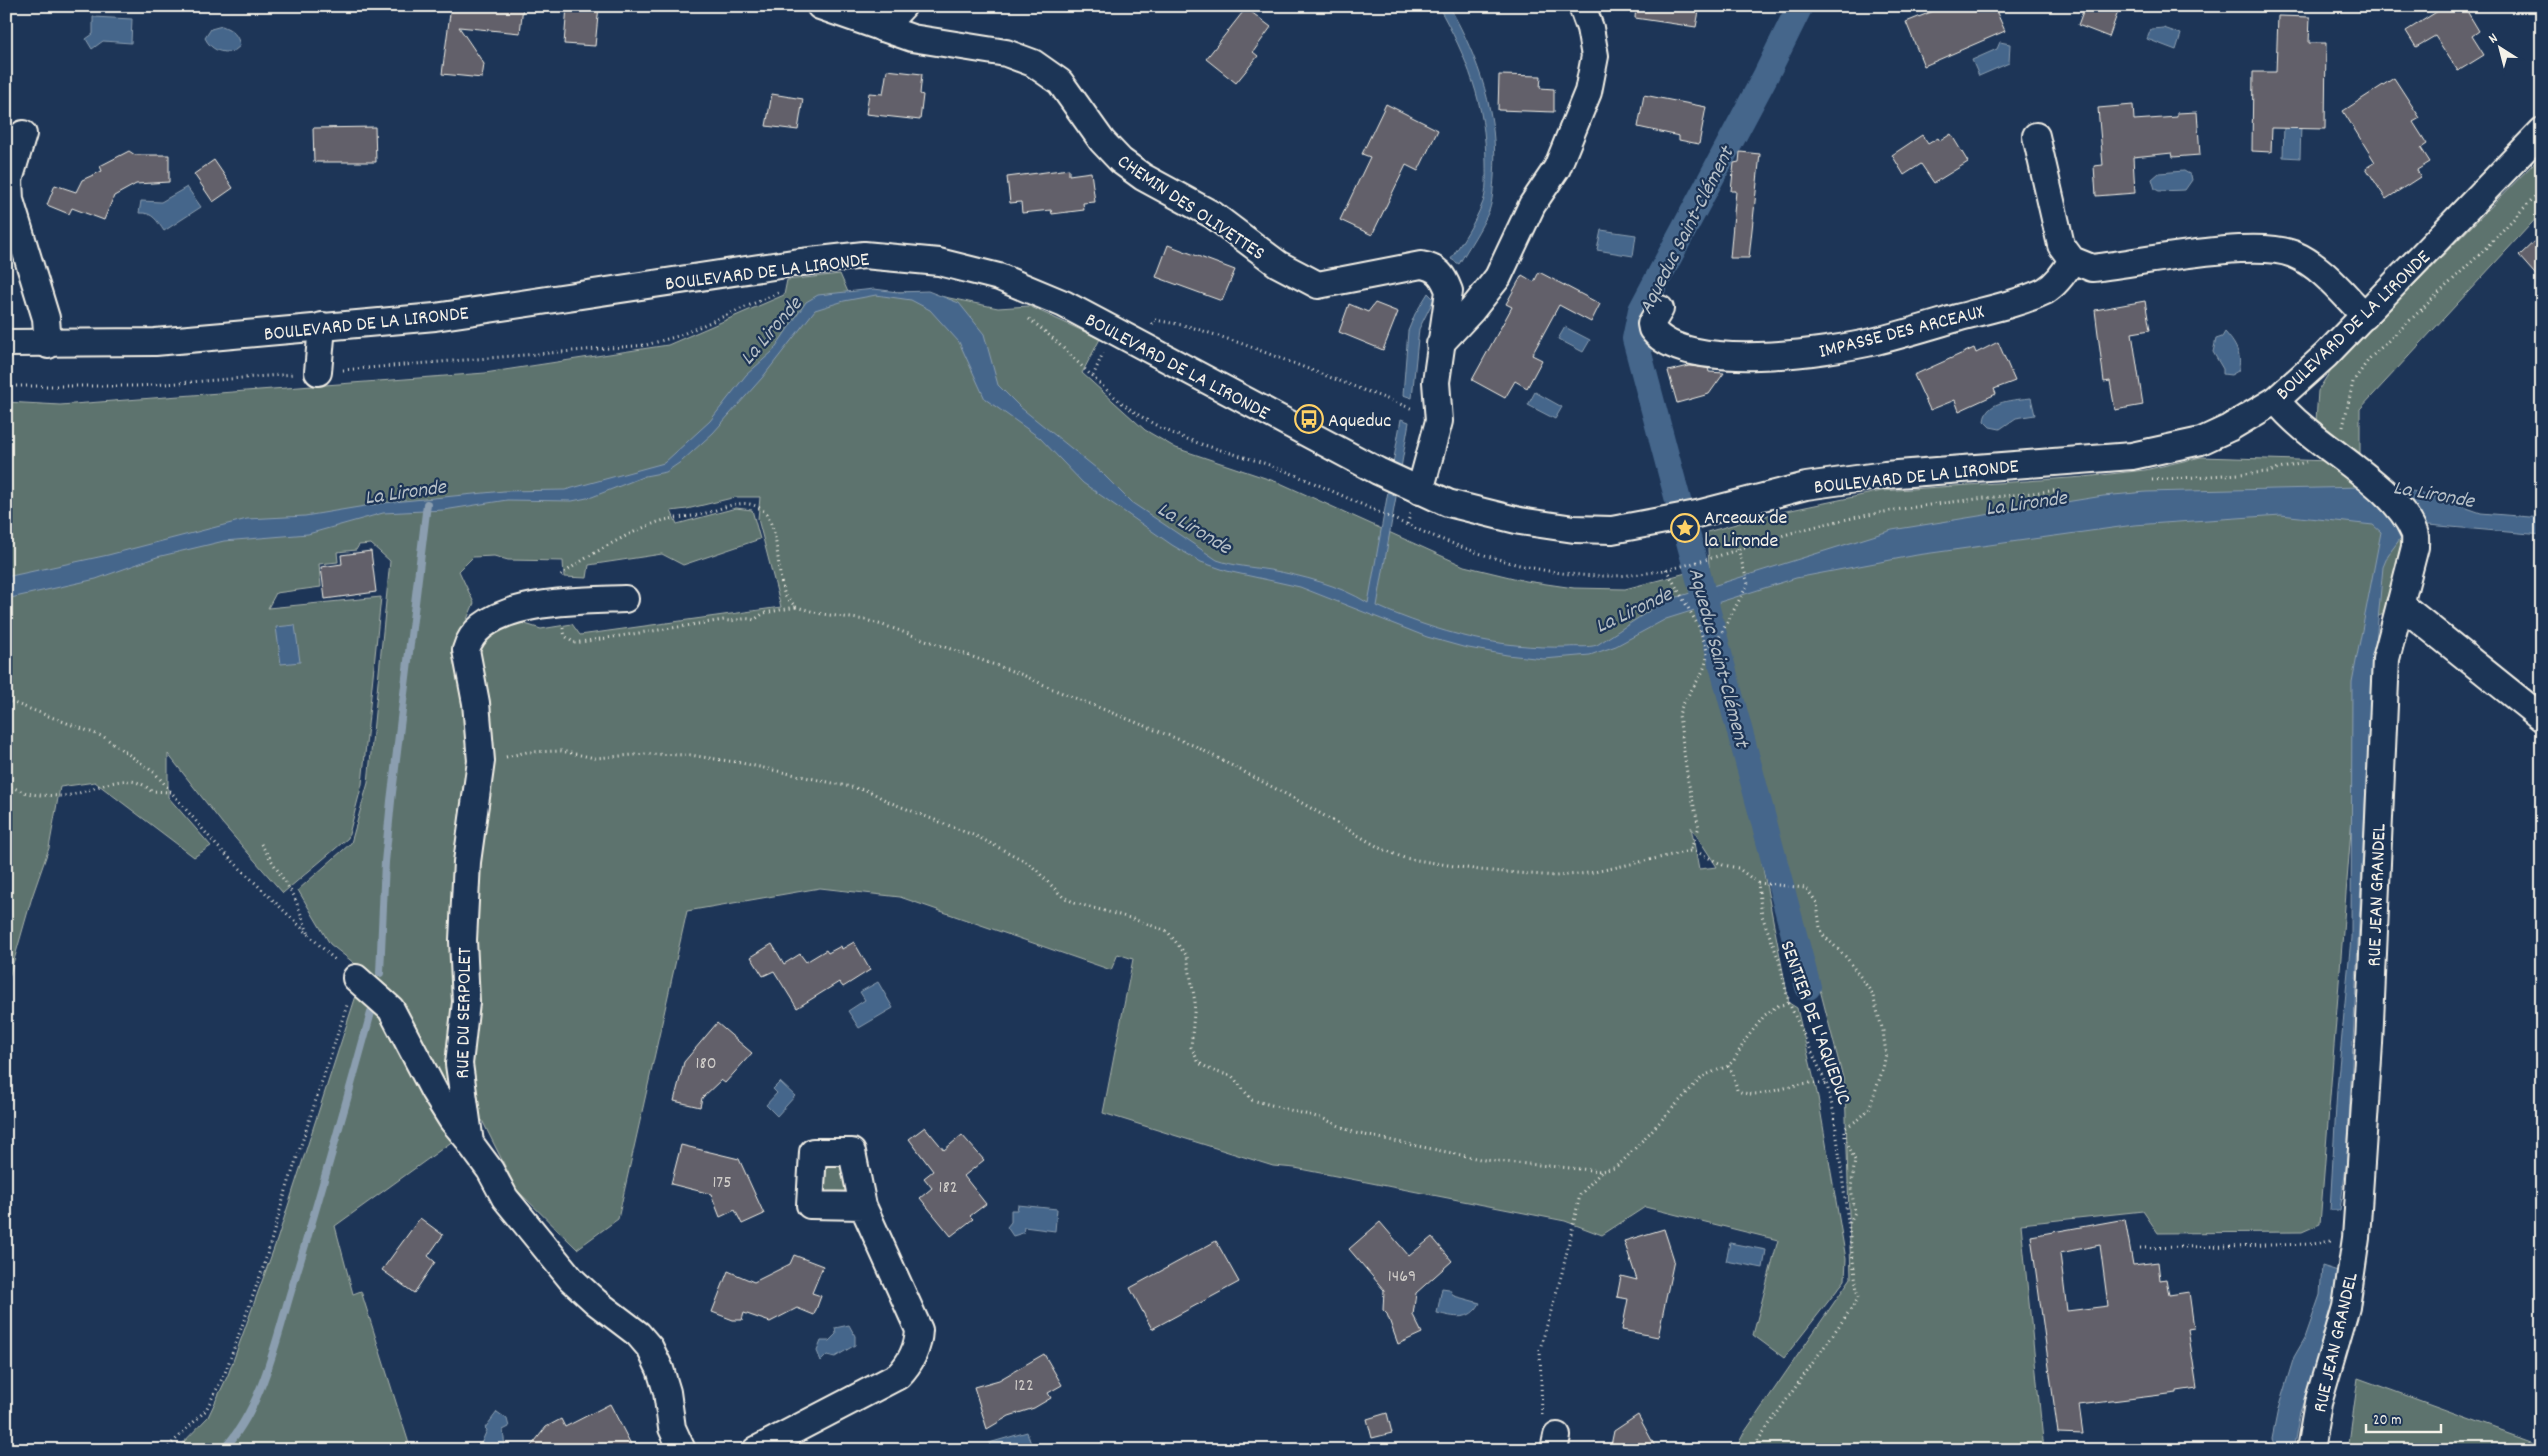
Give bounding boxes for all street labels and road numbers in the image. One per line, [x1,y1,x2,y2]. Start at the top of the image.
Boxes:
street label: CHEMIN DES OLIVETTES [1111,149,1270,268]
street label: BOULEVARD DE LA LIRONDE [2270,245,2438,408]
street label: BOULEVARD DE LA LIRONDE [664,247,871,299]
street label: IMPASSE DES ARCEAUX [1816,299,1987,367]
street label: BOULEVARD DE LA LIRONDE [263,300,470,350]
street label: BOULEVARD DE LA LIRONDE [1079,307,1274,428]
street label: BOULEVARD DE LA LIRONDE [1813,453,2020,503]
street label: RUE JEAN GRANDEL [2362,823,2394,967]
street label: SENTIER DE L'AQUEDUC [1772,937,1857,1109]
street label: RUE DU SERPOLET [450,947,480,1079]
street label: RUE JEAN GRANDEL [2307,1270,2367,1415]

